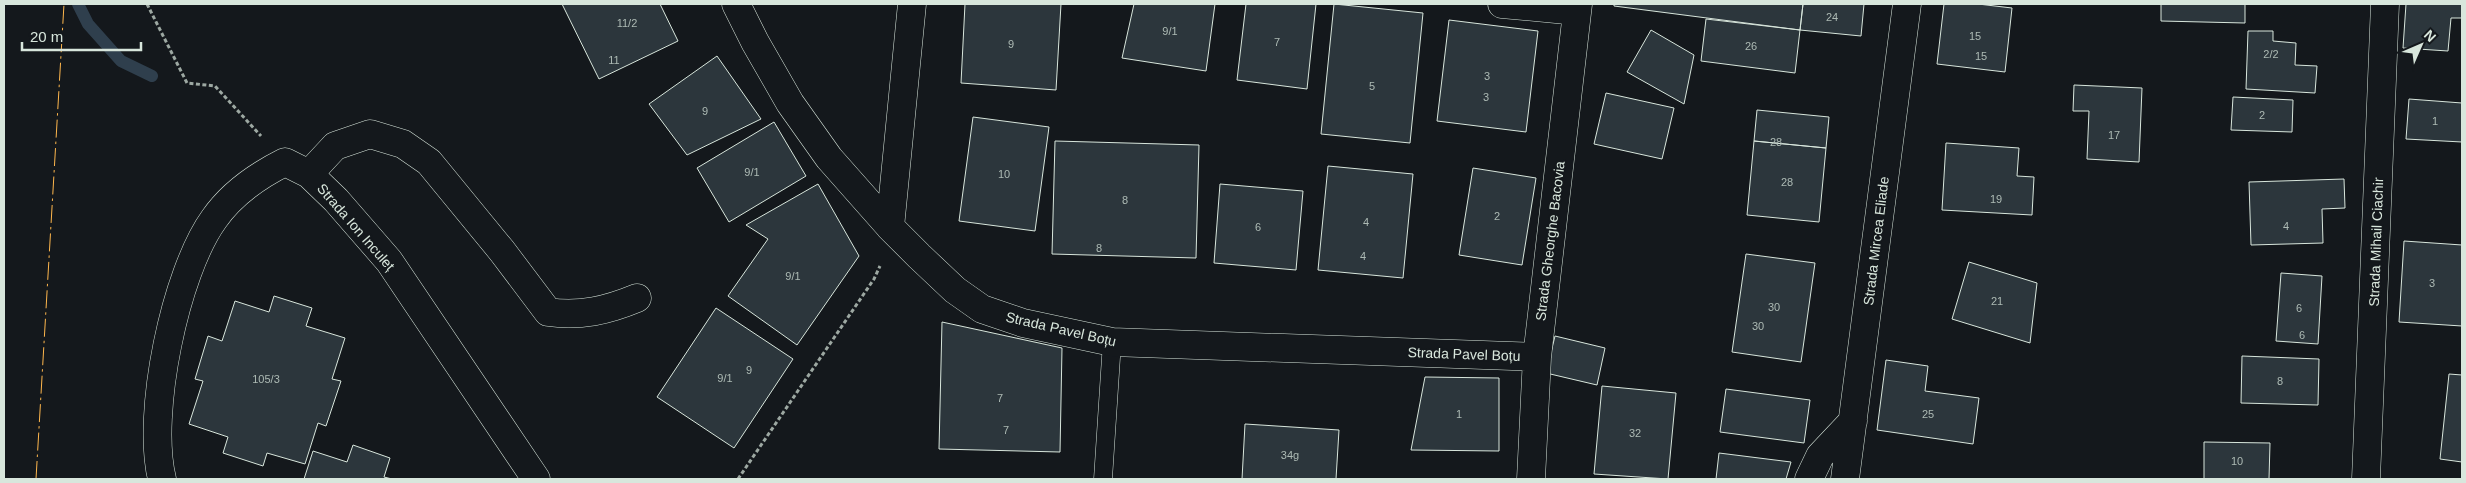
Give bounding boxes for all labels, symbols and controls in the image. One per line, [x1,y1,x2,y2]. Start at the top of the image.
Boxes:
house number: 24 [1826,11,1838,23]
house number: 11/2 [617,17,637,29]
scale bar [22,20,141,52]
north arrow [2396,20,2446,70]
house number: 9/1 [1162,25,1178,37]
text: N [2421,27,2439,45]
text: 20 m [30,28,63,45]
house number: 15 [1969,30,1981,42]
house number: 7 [1274,36,1280,48]
house number: 9 [1008,38,1014,50]
house number: 26 [1745,40,1757,52]
house number: 2/2 [2263,48,2279,60]
house number: 15 [1975,50,1987,62]
house number: 11 [608,54,620,66]
house number: 3 [1484,70,1490,82]
house number: 5 [1369,80,1375,92]
house number: 3 [1483,91,1489,103]
house number: 9 [702,105,708,117]
house number: 2 [2259,109,2265,121]
house number: 1 [2432,115,2438,127]
house number: 17 [2108,129,2120,141]
house number: 28 [1770,136,1782,148]
street label: Strada Gheorghe Bacovia [1532,160,1568,322]
house number: 9/1 [744,166,760,178]
house number: 10 [998,168,1010,180]
street label: Strada Mircea Eliade [1860,175,1892,306]
house number: 28 [1781,176,1793,188]
street label: Strada Mihail Ciachir [2366,177,2386,307]
street label: Strada Ion Inculeț [314,180,398,274]
house number: 19 [1990,193,2002,205]
house number: 8 [1122,194,1128,206]
house number: 2 [1494,210,1500,222]
house number: 4 [1363,216,1369,228]
house number: 4 [2283,220,2289,232]
house number: 6 [1255,221,1261,233]
house number: 8 [1096,242,1102,254]
house number: 4 [1360,250,1366,262]
house number: 9/1 [785,270,801,282]
house number: 3 [2429,277,2435,289]
house number: 21 [1991,295,2003,307]
house number: 30 [1768,301,1780,313]
house number: 6 [2296,302,2302,314]
street label: Strada Pavel Boțu [1004,309,1118,349]
house number: 30 [1752,320,1764,332]
house number: 6 [2299,329,2305,341]
street label: Strada Pavel Boțu [1407,344,1521,364]
house number: 9 [746,364,752,376]
house number: 9/1 [717,372,733,384]
house number: 105/3 [252,373,280,385]
house number: 8 [2277,375,2283,387]
house number: 7 [997,392,1003,404]
house number: 1 [1456,408,1462,420]
house number: 25 [1922,408,1934,420]
house number: 7 [1003,424,1009,436]
house number: 32 [1629,427,1641,439]
house number: 34g [1281,449,1299,461]
house number: 10 [2231,455,2243,467]

